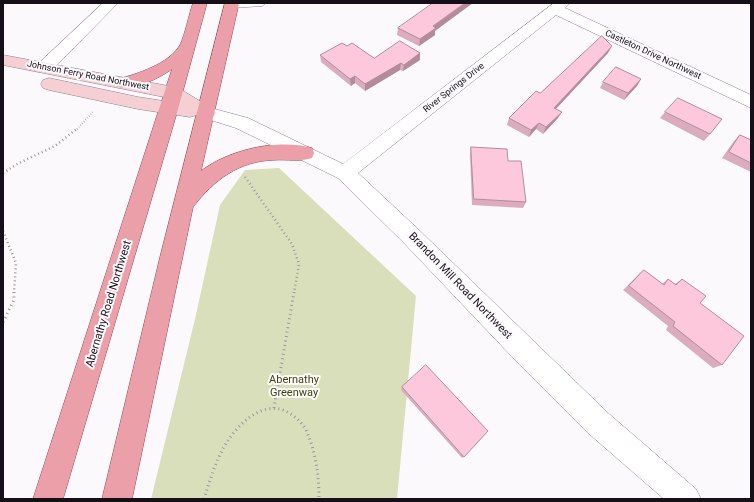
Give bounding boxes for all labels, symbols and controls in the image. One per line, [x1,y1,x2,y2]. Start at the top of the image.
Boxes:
street label: Castleton Drive Northwest [603,28,703,82]
street label: Johnson Ferry Road Northwest [26,59,150,93]
street label: River Springs Drive [421,61,487,115]
street label: Brandon Mill Road Northwest [406,230,514,342]
street label: Abernathy Road Northwest [83,239,135,369]
park label: Abernathy Greenway [269,373,319,399]

